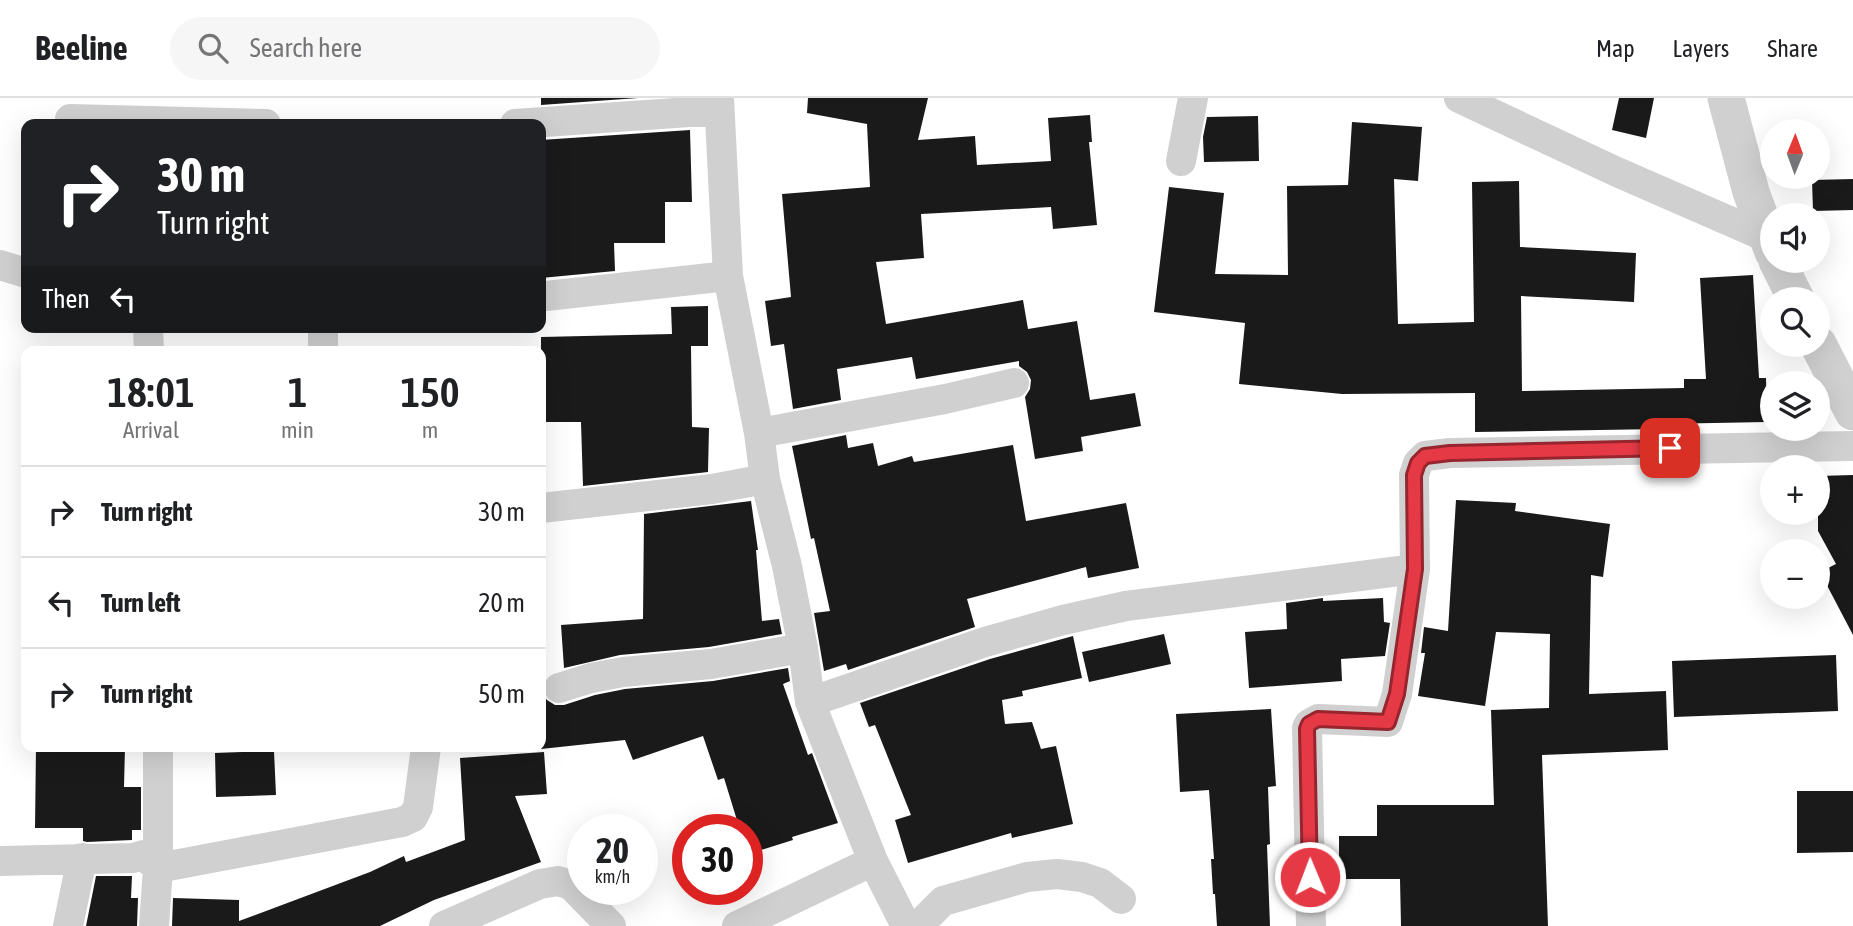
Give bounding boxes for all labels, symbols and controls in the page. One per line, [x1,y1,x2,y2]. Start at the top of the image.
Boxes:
search box [170,17,660,80]
text: Beeline [35,29,128,67]
icon: search [194,29,232,67]
text: Search here [250,33,362,63]
text: Map [1596,35,1635,62]
text: Layers [1673,35,1729,62]
text: Share [1767,35,1818,62]
north arrow [1760,119,1830,189]
map controls [1760,119,1830,609]
text: 30 m [157,146,245,202]
icon: right [42,147,133,238]
button: sound [1760,203,1830,273]
text: Turn right [157,204,270,241]
icon: left [104,280,142,318]
text: Then [42,284,90,314]
button: search [1760,287,1830,357]
text: 18:01 [107,368,195,416]
text: 1 [288,368,307,416]
text: 150 [400,368,460,416]
button: layers [1760,371,1830,441]
text: Arrival [123,417,179,443]
text: min [281,417,314,443]
text: m [422,417,438,443]
pin [1640,418,1700,478]
icon: arrive [1651,429,1689,467]
button: + [1760,455,1830,525]
icon: right [42,493,80,531]
text: Turn right [101,497,192,527]
text: 30 m [478,497,525,527]
button: − [1760,539,1830,609]
icon: left [42,584,80,622]
text: Turn left [101,588,181,618]
text: 20 m [478,588,525,618]
icon: right [42,675,80,713]
text: Turn right [101,679,192,709]
text: 50 m [478,679,525,709]
speed limit sign: 30 [672,814,763,905]
text: 20 [596,830,629,870]
position arrow [1273,840,1347,914]
text: km/h [595,866,630,887]

